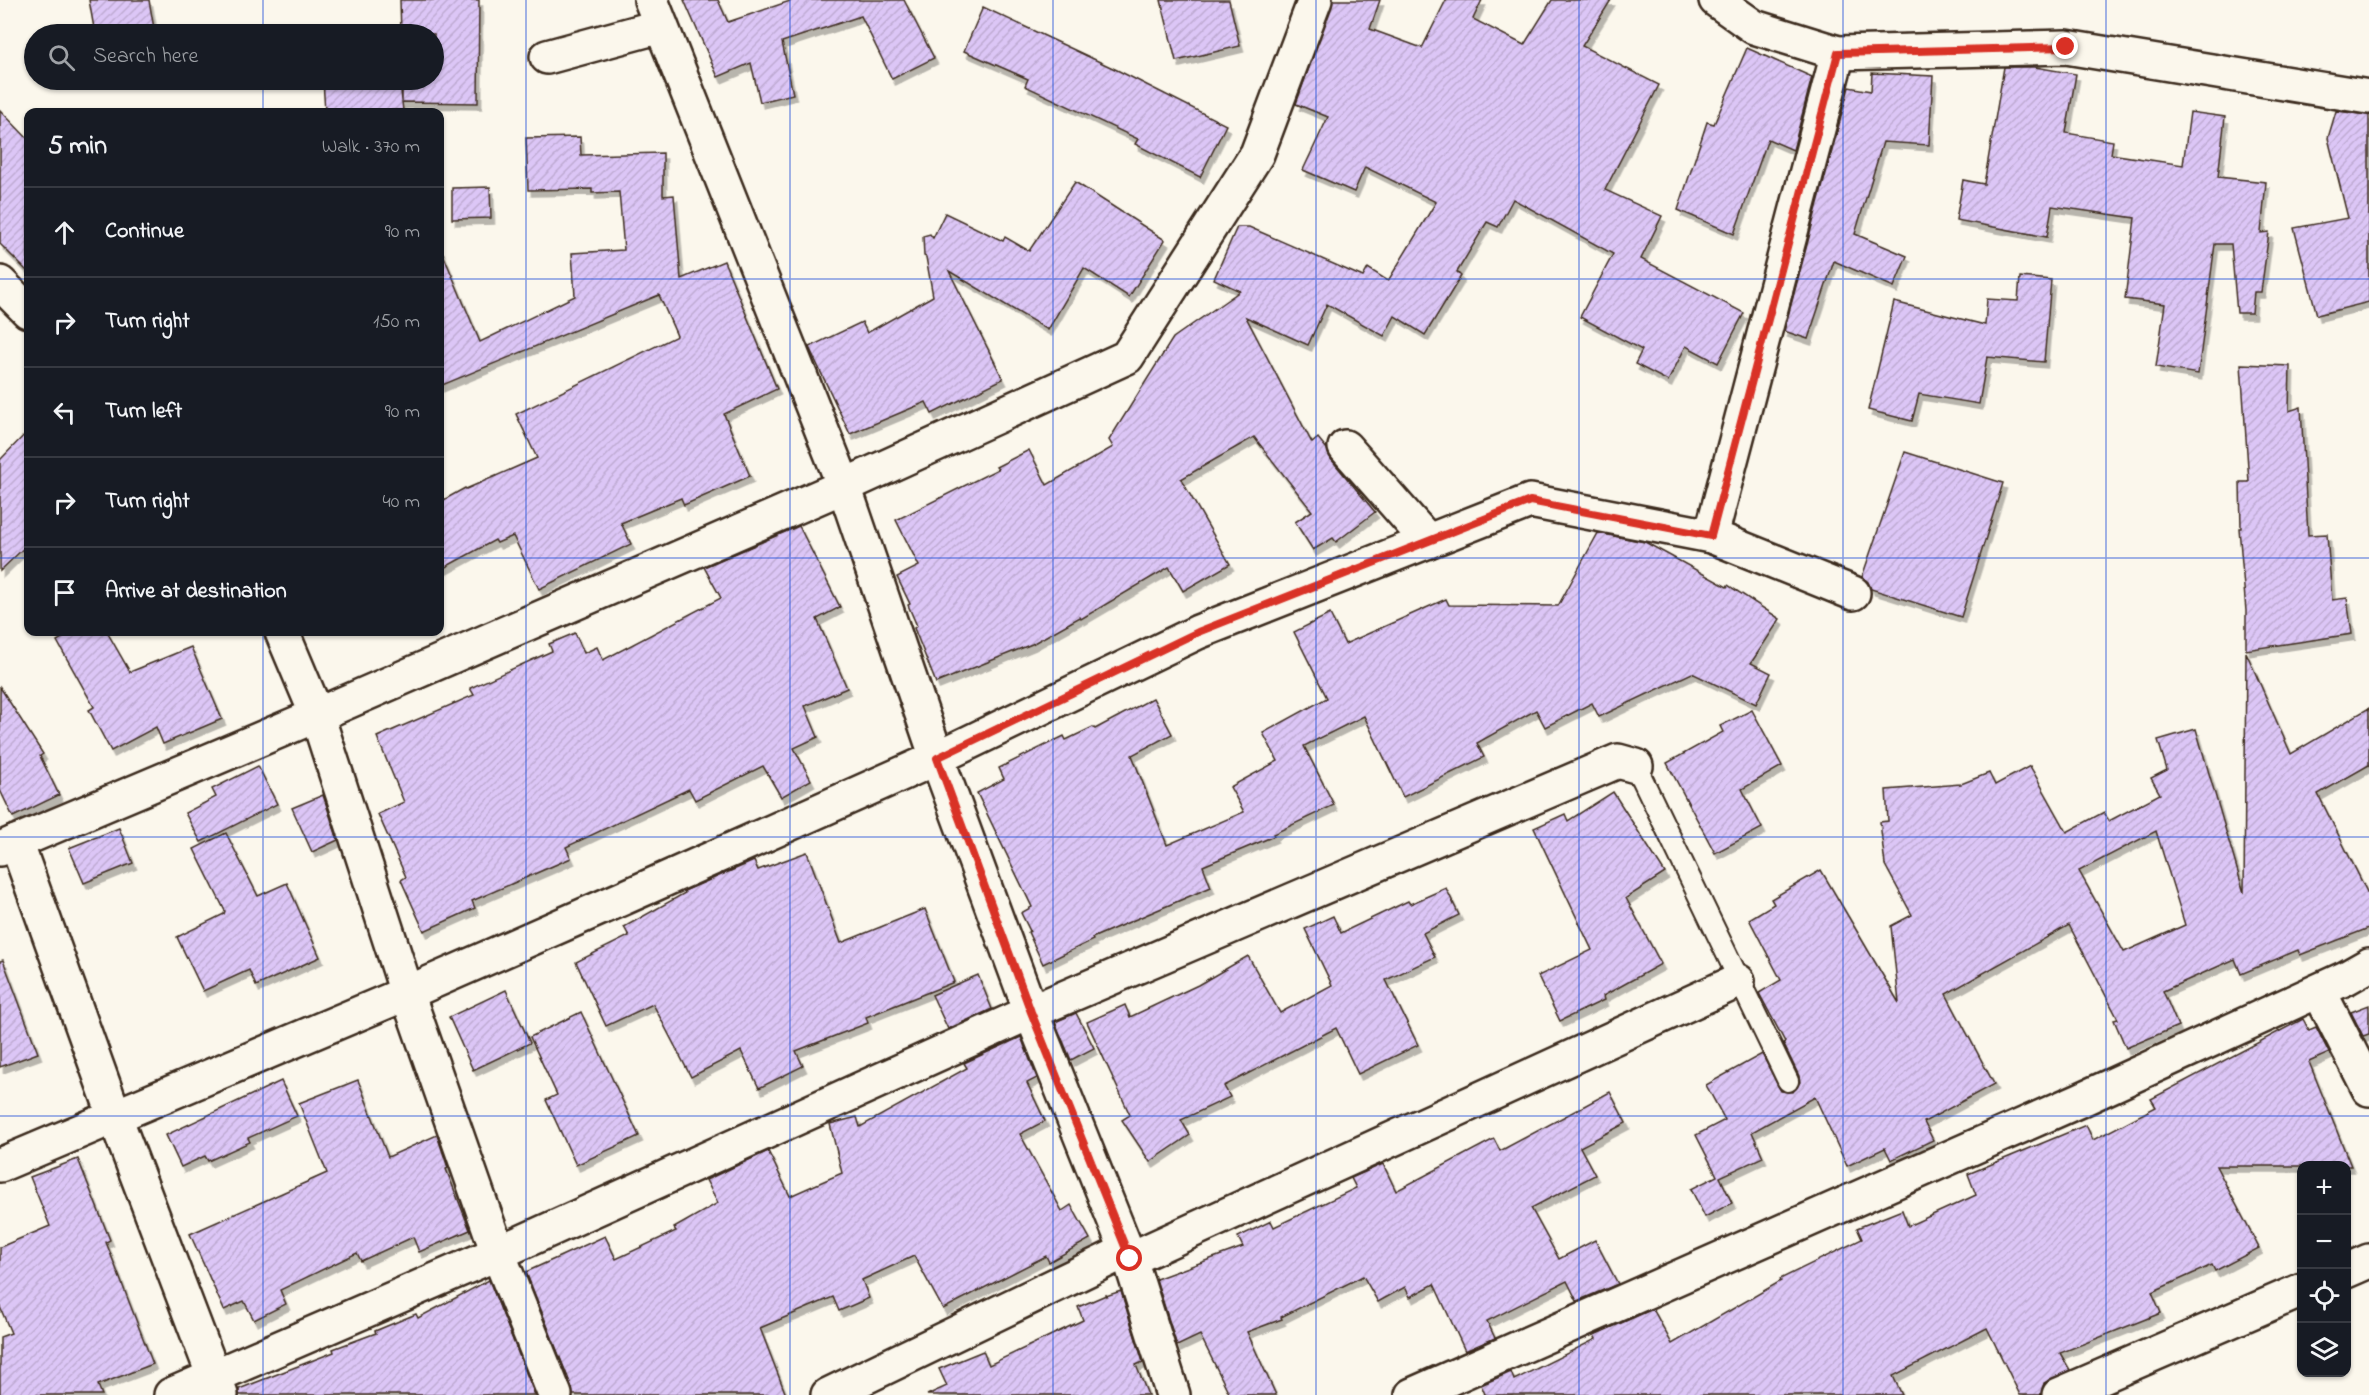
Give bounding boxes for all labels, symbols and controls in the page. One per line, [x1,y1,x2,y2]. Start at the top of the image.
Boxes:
search box [24,24,444,90]
route end [2052,33,2078,59]
icon: search [45,41,78,74]
text: Search here [93,41,198,73]
text: 5 min [48,128,107,166]
text: Walk · 370 m [322,133,420,162]
icon: ahead [48,216,81,249]
text: Continue [105,216,184,248]
text: 90 m [385,218,420,247]
icon: right [48,306,81,339]
text: Turn right [105,306,190,338]
text: 150 m [373,308,420,337]
icon: left [48,396,81,429]
text: Turn left [105,396,182,428]
text: 90 m [385,398,420,427]
icon: right [48,486,81,519]
text: Turn right [105,486,190,518]
text: 40 m [383,488,420,517]
icon: arrive [48,576,81,609]
text: Arrive at destination [105,576,287,608]
map controls [2297,1161,2351,1377]
button: + [2297,1161,2351,1215]
button: − [2297,1215,2351,1269]
route start [1116,1245,1142,1271]
button: locate [2297,1269,2351,1323]
button: layers [2297,1323,2351,1377]

